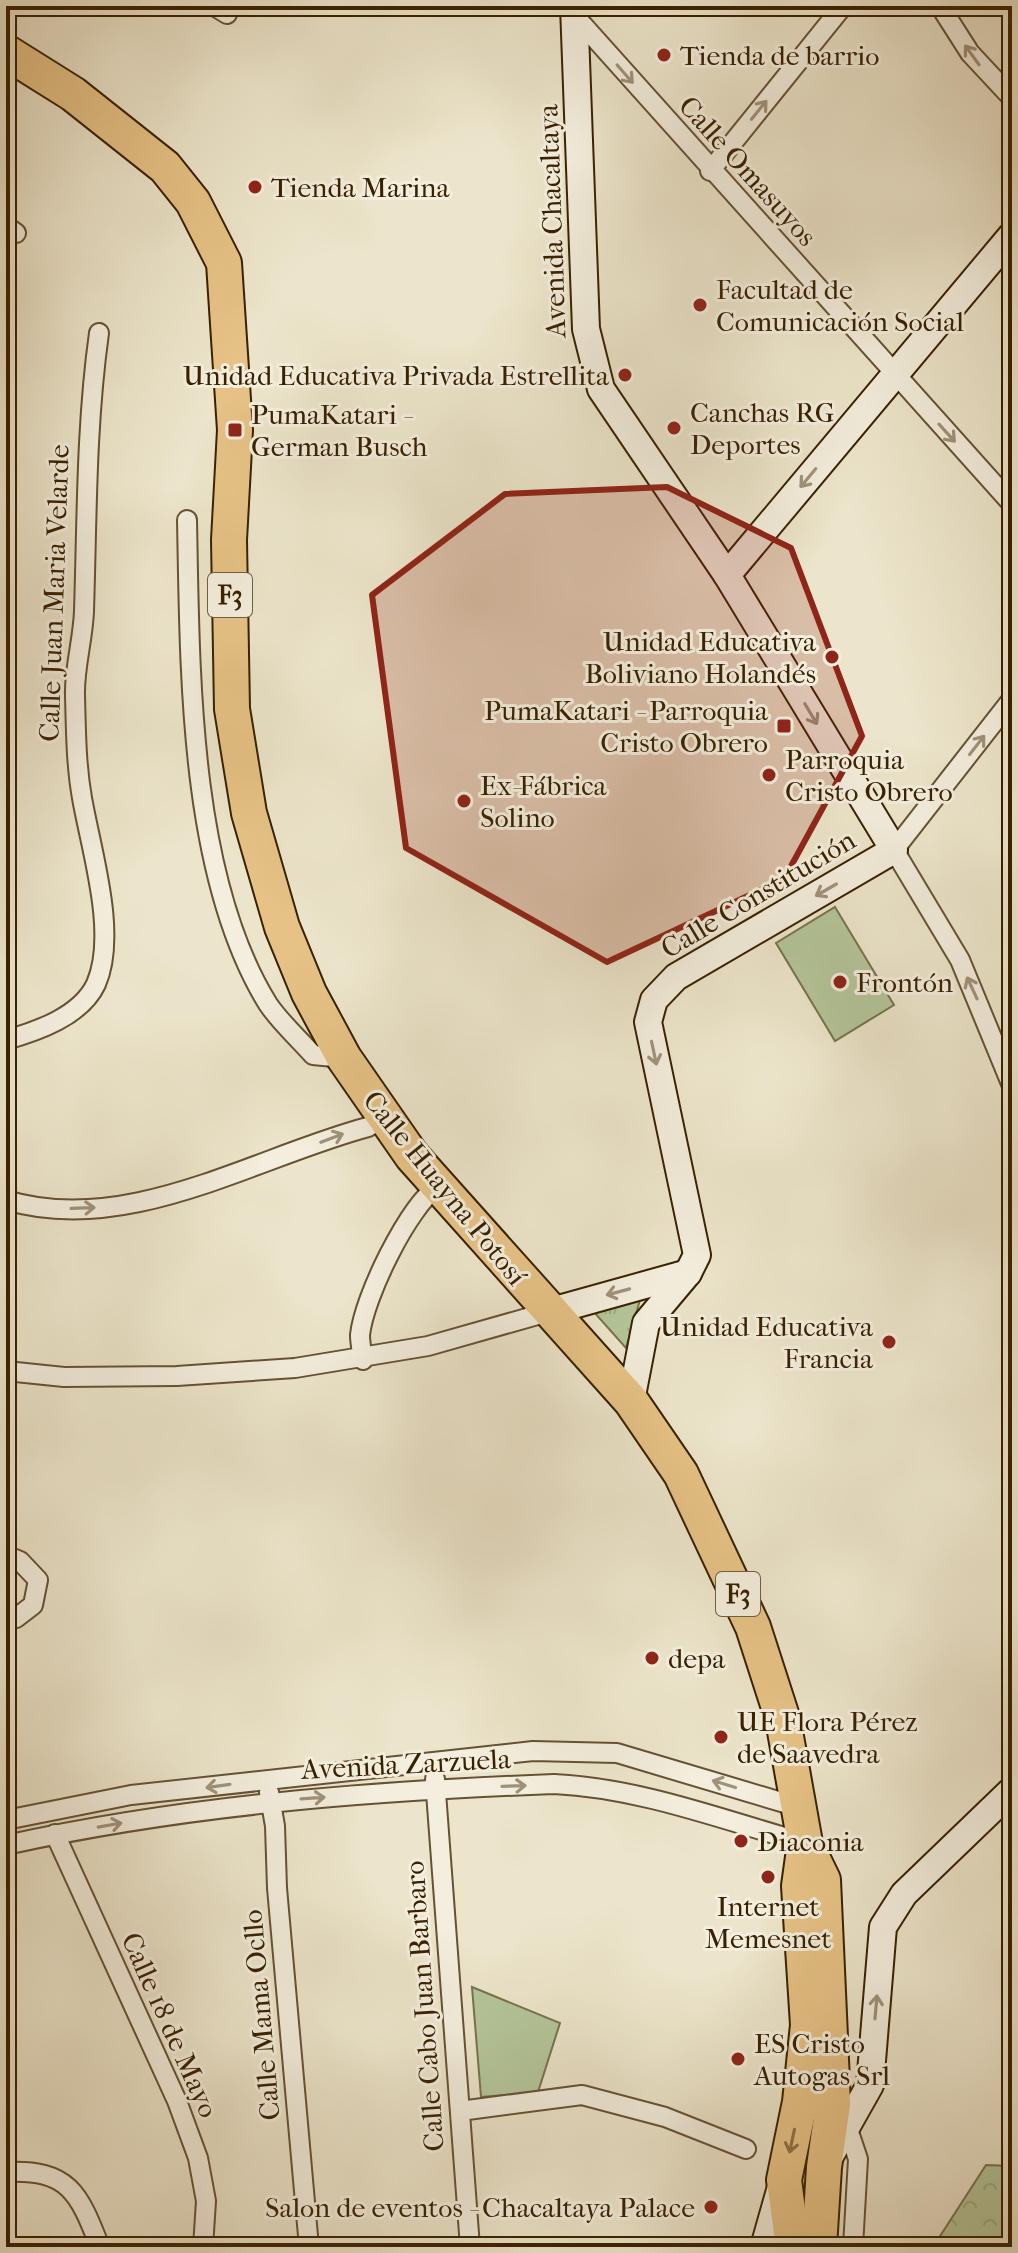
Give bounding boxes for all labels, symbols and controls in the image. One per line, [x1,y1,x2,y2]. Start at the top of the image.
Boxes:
place label: Tienda de barrio [680,39,879,72]
one-way arrow [964,45,981,66]
marker: Tienda de barrio [655,46,673,64]
one-way arrow [616,63,634,83]
street label: Calle Omasuyos [672,89,824,253]
one-way arrow [750,100,768,121]
street label: Avenida Chacaltaya [531,103,573,339]
place label: Tienda Marina [271,171,451,204]
marker: Tienda Marina [246,178,264,196]
place label: Facultad de Comunicación Social [716,273,964,338]
marker: Facultad de Comunicación Social [691,296,709,314]
place label: Unidad Educativa Privada Estrellita [183,359,610,392]
marker: Unidad Educativa Privada Estrellita [616,366,634,384]
place label: Canchas RG Deportes [690,396,834,461]
place label: PumaKatari - German Busch [251,398,428,463]
marker: Canchas RG Deportes [665,419,683,437]
marker: PumaKatari - German Busch [226,421,244,439]
one-way arrow [937,422,955,442]
street label: Calle Juan Maria Velarde [32,444,76,742]
one-way arrow [800,467,817,488]
road number: F3 [208,573,252,617]
place label: Unidad Educativa Boliviano Holandés [585,625,817,690]
marker: Unidad Educativa Boliviano Holandés [823,648,841,666]
place label: PumaKatari - Parroquia Cristo Obrero [484,694,769,759]
one-way arrow [803,702,819,725]
marker: PumaKatari - Parroquia Cristo Obrero [775,717,793,735]
one-way arrow [968,735,985,756]
place label: Parroquia Cristo Obrero [785,743,953,808]
marker: Parroquia Cristo Obrero [760,766,778,784]
place label: Ex-Fábrica Solino [480,769,608,834]
marker: Ex-Fábrica Solino [455,792,473,810]
street label: Calle Constitución [655,823,861,965]
one-way arrow [815,882,838,898]
place label: Frontón [856,966,953,999]
marker: Frontón [831,973,849,991]
one-way arrow [964,976,979,1000]
one-way arrow [648,1040,663,1065]
street label: Calle Huayna Potosí [357,1084,534,1292]
one-way arrow [319,1130,344,1144]
one-way arrow [69,1200,96,1215]
one-way arrow [605,1286,631,1301]
place label: Unidad Educativa Francia [660,1310,874,1375]
marker: Unidad Educativa Francia [880,1333,898,1351]
road number: F3 [716,1572,760,1616]
place label: depa [668,1642,726,1675]
marker: depa [643,1649,661,1667]
place label: UE Flora Pérez de Saavedra [737,1705,918,1770]
marker: UE Flora Pérez de Saavedra [712,1728,730,1746]
street label: Avenida Zarzuela [299,1742,513,1786]
one-way arrow [711,1775,736,1790]
one-way arrow [500,1778,527,1793]
one-way arrow [206,1779,231,1794]
one-way arrow [299,1790,326,1805]
one-way arrow [97,1817,122,1832]
place label: Diaconia [757,1825,864,1858]
marker: Diaconia [732,1832,750,1850]
street label: Calle Cabo Juan Barbaro [397,1860,451,2152]
marker: Internet Memesnet [759,1868,777,1886]
place label: Internet Memesnet [705,1890,831,1955]
street label: Calle Mama Ocllo [235,1908,287,2122]
street label: Calle 18 de Mayo [115,1927,225,2123]
one-way arrow [869,1994,884,2021]
place label: ES Cristo Autogas Srl [753,2027,890,2092]
marker: ES Cristo Autogas Srl [729,2050,747,2068]
one-way arrow [784,2128,799,2154]
place label: Salon de eventos - Chacaltaya Palace [265,2191,695,2224]
marker: Salon de eventos - Chacaltaya Palace [702,2198,720,2216]

